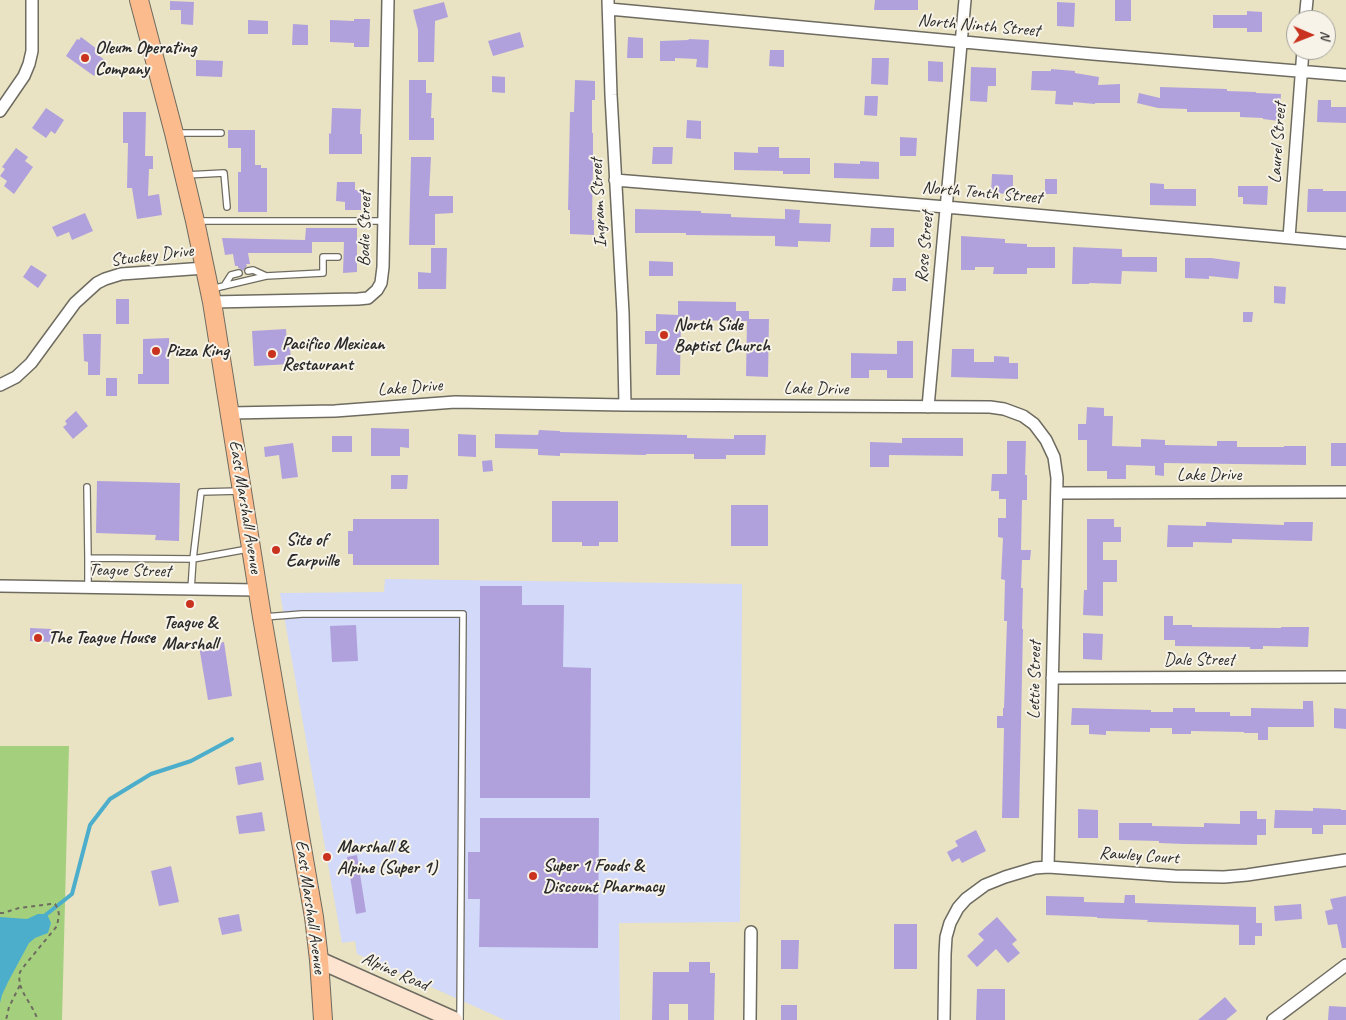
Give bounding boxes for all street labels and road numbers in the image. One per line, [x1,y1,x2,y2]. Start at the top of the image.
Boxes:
street label: North Ninth Street [917,10,1041,42]
street label: Laurel Street [1264,102,1292,184]
street label: Ingram Street [586,158,612,248]
street label: North Tenth Street [921,177,1043,209]
street label: Bodie Street [354,191,376,267]
street label: Rose Street [911,211,939,283]
street label: Stuckey Drive [109,240,195,272]
street label: Lake Drive [377,375,443,401]
street label: Lake Drive [783,378,849,400]
street label: East Marshall Avenue [224,439,266,575]
street label: Lake Drive [1177,464,1241,486]
street label: Teague Street [89,559,171,583]
street label: Lettie Street [1024,641,1046,719]
street label: Dale Street [1164,649,1234,671]
street label: East Marshall Avenue [290,839,330,975]
street label: Rawley Court [1098,842,1180,870]
street label: Alpine Road [358,948,432,996]

